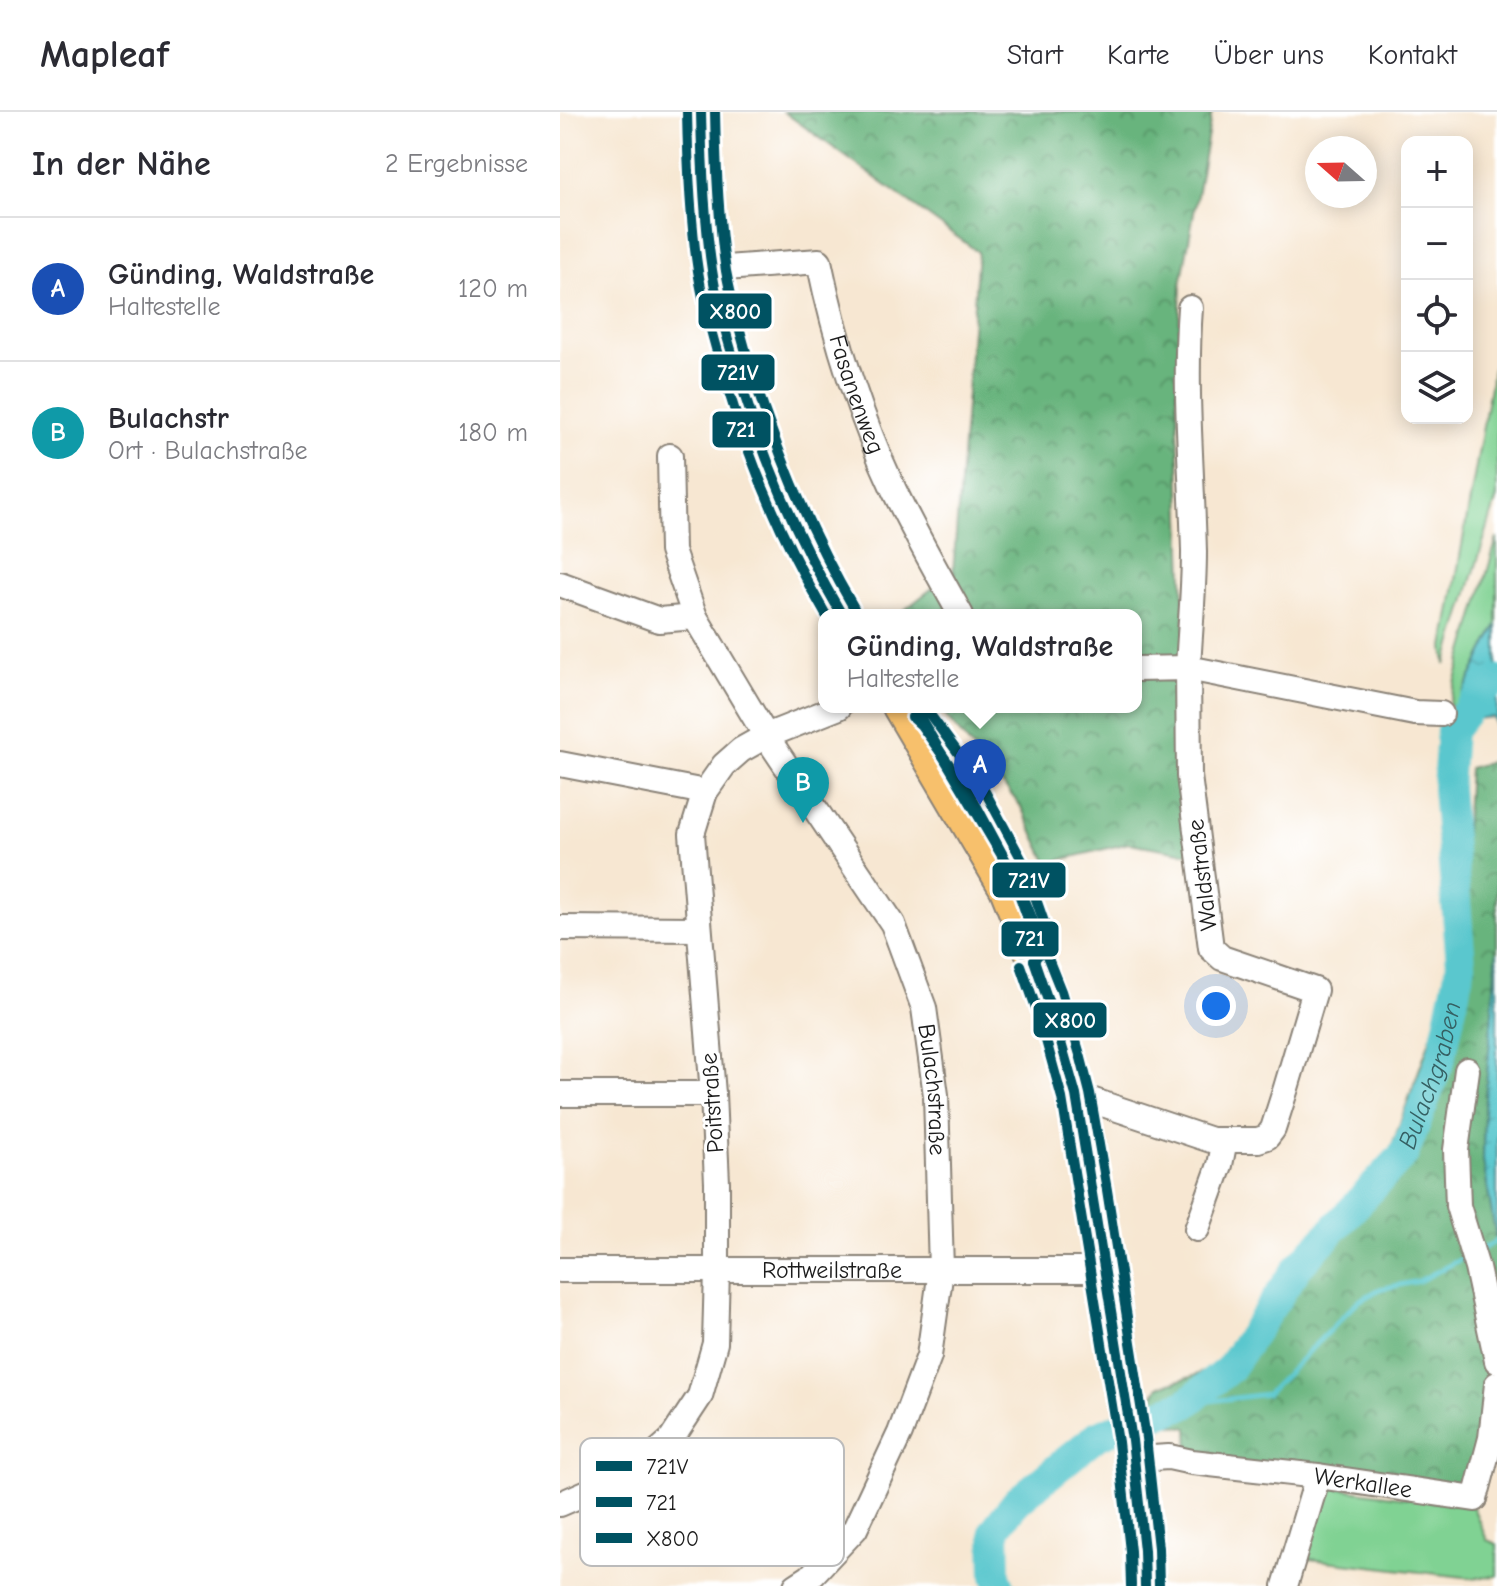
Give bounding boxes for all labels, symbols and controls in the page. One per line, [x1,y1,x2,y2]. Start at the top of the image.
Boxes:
text: Mapleaf [40,33,169,77]
text: Start [1007,39,1063,71]
text: Karte [1107,39,1170,71]
text: Über uns [1214,39,1324,71]
text: Kontakt [1368,39,1457,71]
north arrow [1305,136,1377,208]
map controls [1401,136,1473,424]
button: + [1401,136,1473,208]
text: In der Nähe [32,144,211,184]
text: 2 Ergebnisse [385,149,528,179]
button: − [1401,208,1473,280]
text: Günding, Waldstraße [108,257,374,292]
text: A [51,274,65,304]
text: 120 m [458,274,528,304]
button: locate [1401,280,1473,352]
text: Haltestelle [108,292,221,322]
line badge: X800 [697,292,773,330]
text: X800 [709,299,761,325]
street label: Fasanenweg [824,331,891,458]
button: layers [1401,352,1473,424]
line badge: 721V [700,353,776,392]
text: 721V [717,360,759,386]
text: Bulachstr [108,401,229,436]
line badge: 721 [711,410,772,449]
text: 721 [726,417,756,443]
text: B [50,418,66,448]
text: 180 m [458,418,528,448]
text: Ort · Bulachstraße [108,436,308,466]
popup [818,609,1142,713]
text: Günding, Waldstraße [847,629,1113,664]
text: Haltestelle [847,664,959,694]
pin: A [954,739,1006,805]
pin: B [777,757,829,823]
street label: Waldstraße [1181,817,1223,933]
line badge: 721V [991,861,1067,899]
text: 721V [1008,868,1050,894]
line badge: 721 [1000,920,1060,958]
text: 721 [1015,926,1045,952]
your location [1196,986,1236,1026]
water label: Bulachgraben [1392,999,1468,1153]
line badge: X800 [1032,1001,1108,1039]
text: X800 [1044,1008,1096,1034]
street label: Bulachstraße [912,1022,952,1156]
street label: Poitstraße [695,1052,729,1154]
street label: Rottweilstraße [762,1256,902,1284]
legend [580,1438,844,1566]
text: 721V [646,1454,689,1480]
street label: Werkallee [1312,1462,1414,1504]
text: 721 [646,1490,677,1516]
text: X800 [646,1526,699,1552]

